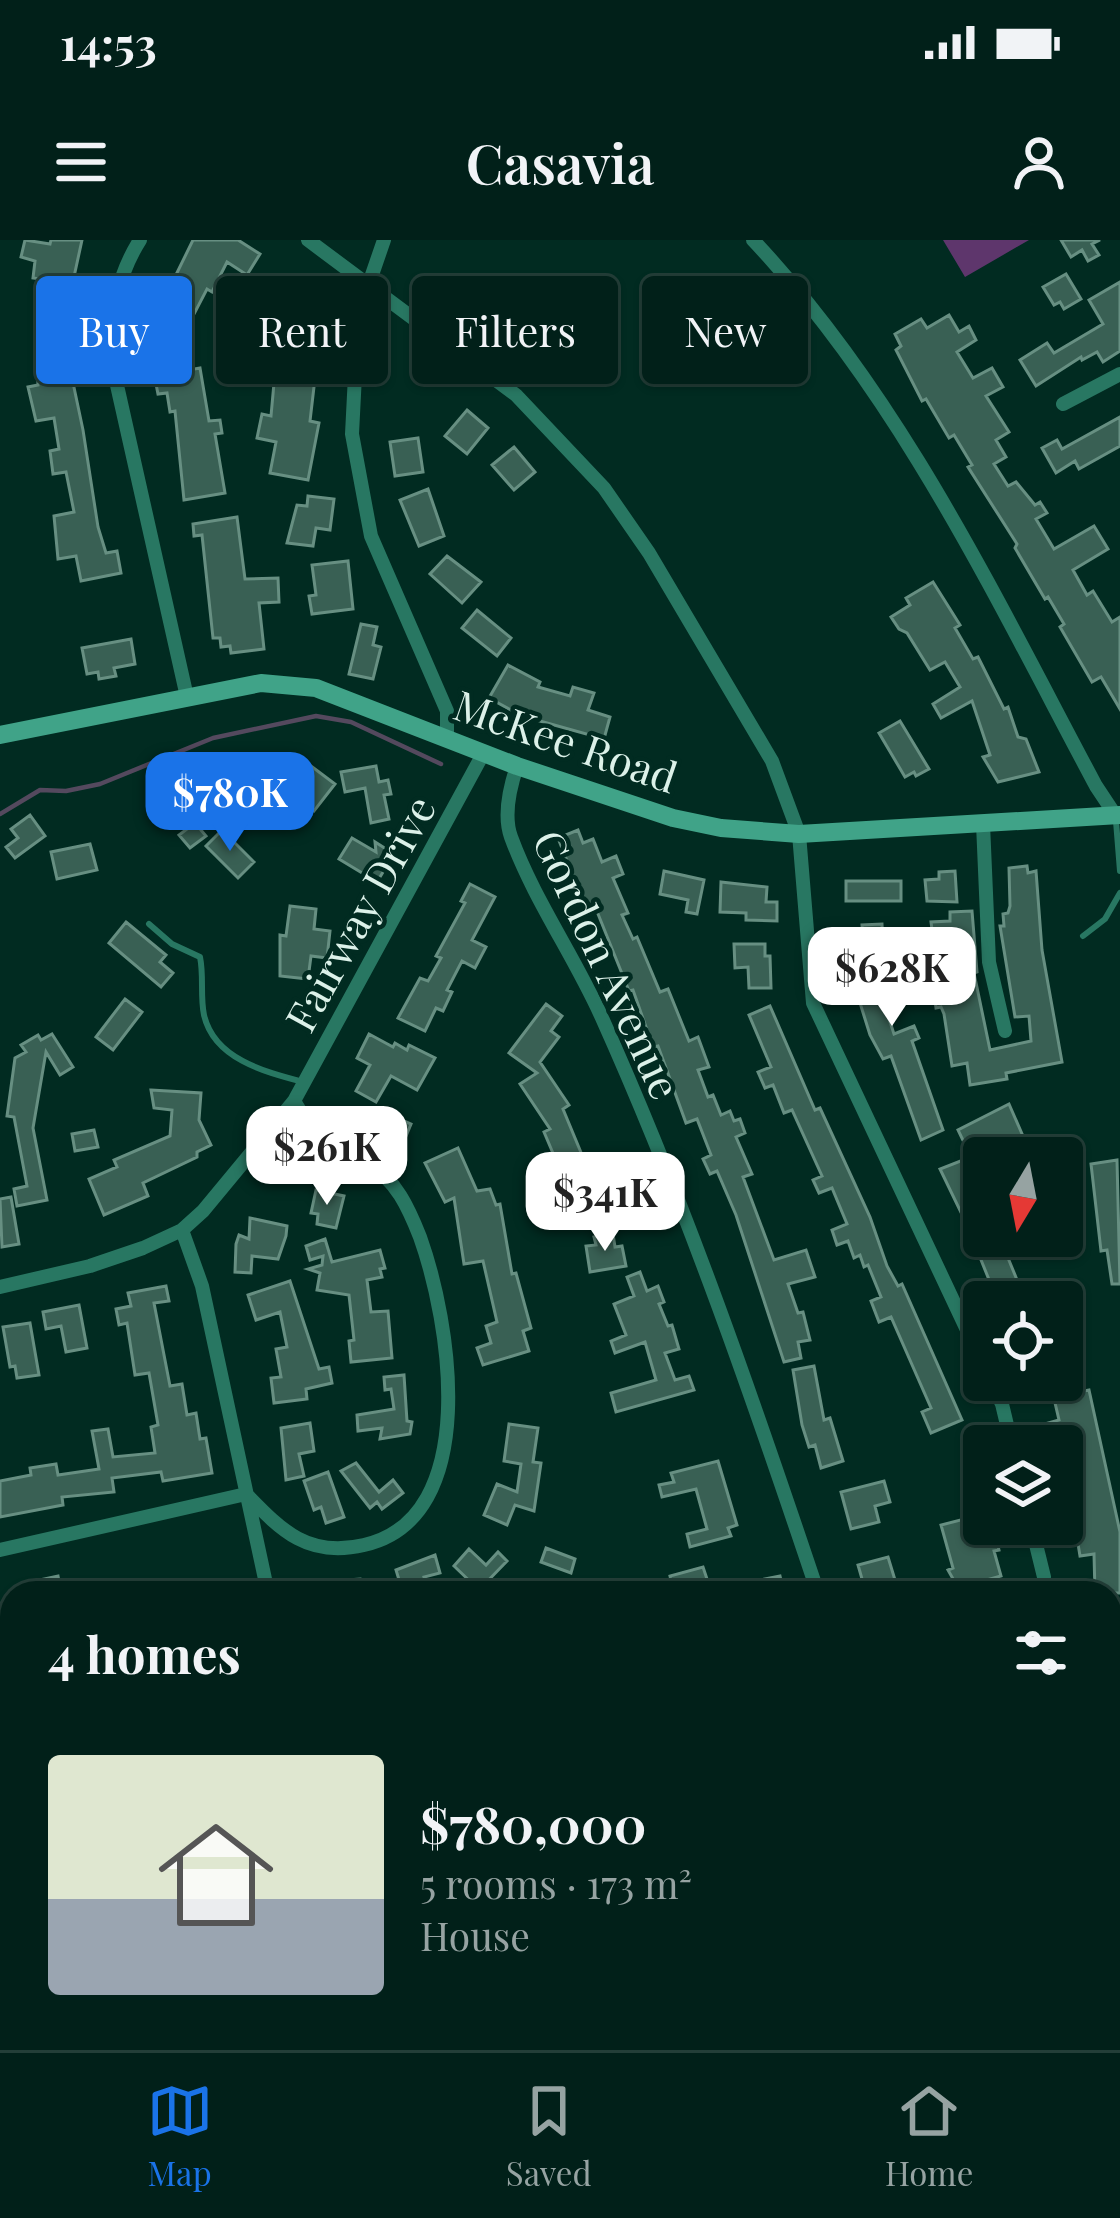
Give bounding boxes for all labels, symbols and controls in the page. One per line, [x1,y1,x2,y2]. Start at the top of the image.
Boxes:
text: 14:53 [60,12,157,72]
text: Casavia [466,126,654,198]
icon: menu [48,129,114,195]
icon: person [1006,129,1072,195]
chip: Buy [36,276,192,384]
chip: Rent [216,276,388,384]
chip: Filters [412,276,618,384]
chip: New [642,276,808,384]
street label: McKee Road [447,676,685,804]
pin: $780K [146,752,314,854]
text: $780K [172,765,288,817]
street label: Fairway Drive [271,785,447,1041]
street label: Gordon Avenue [521,821,695,1107]
pin: $628K [808,927,976,1029]
text: $628K [835,940,949,992]
pin: $261K [243,1106,411,1208]
text: $261K [273,1119,381,1171]
north arrow [963,1137,1083,1257]
map controls [963,1137,1083,1545]
pin: $341K [521,1152,689,1254]
text: $341K [553,1165,657,1217]
button: locate [963,1281,1083,1401]
button: layers [963,1425,1083,1545]
text: 4 homes [48,1619,241,1687]
icon: filters [1008,1620,1074,1686]
text: $780,000 [420,1789,647,1857]
icon: home [144,1803,288,1947]
text: 5 rooms · 173 m² [420,1857,692,1909]
text: House [420,1909,530,1961]
tab: Map [147,2078,213,2194]
tab: Saved [506,2078,592,2194]
tab: Home [885,2078,973,2194]

